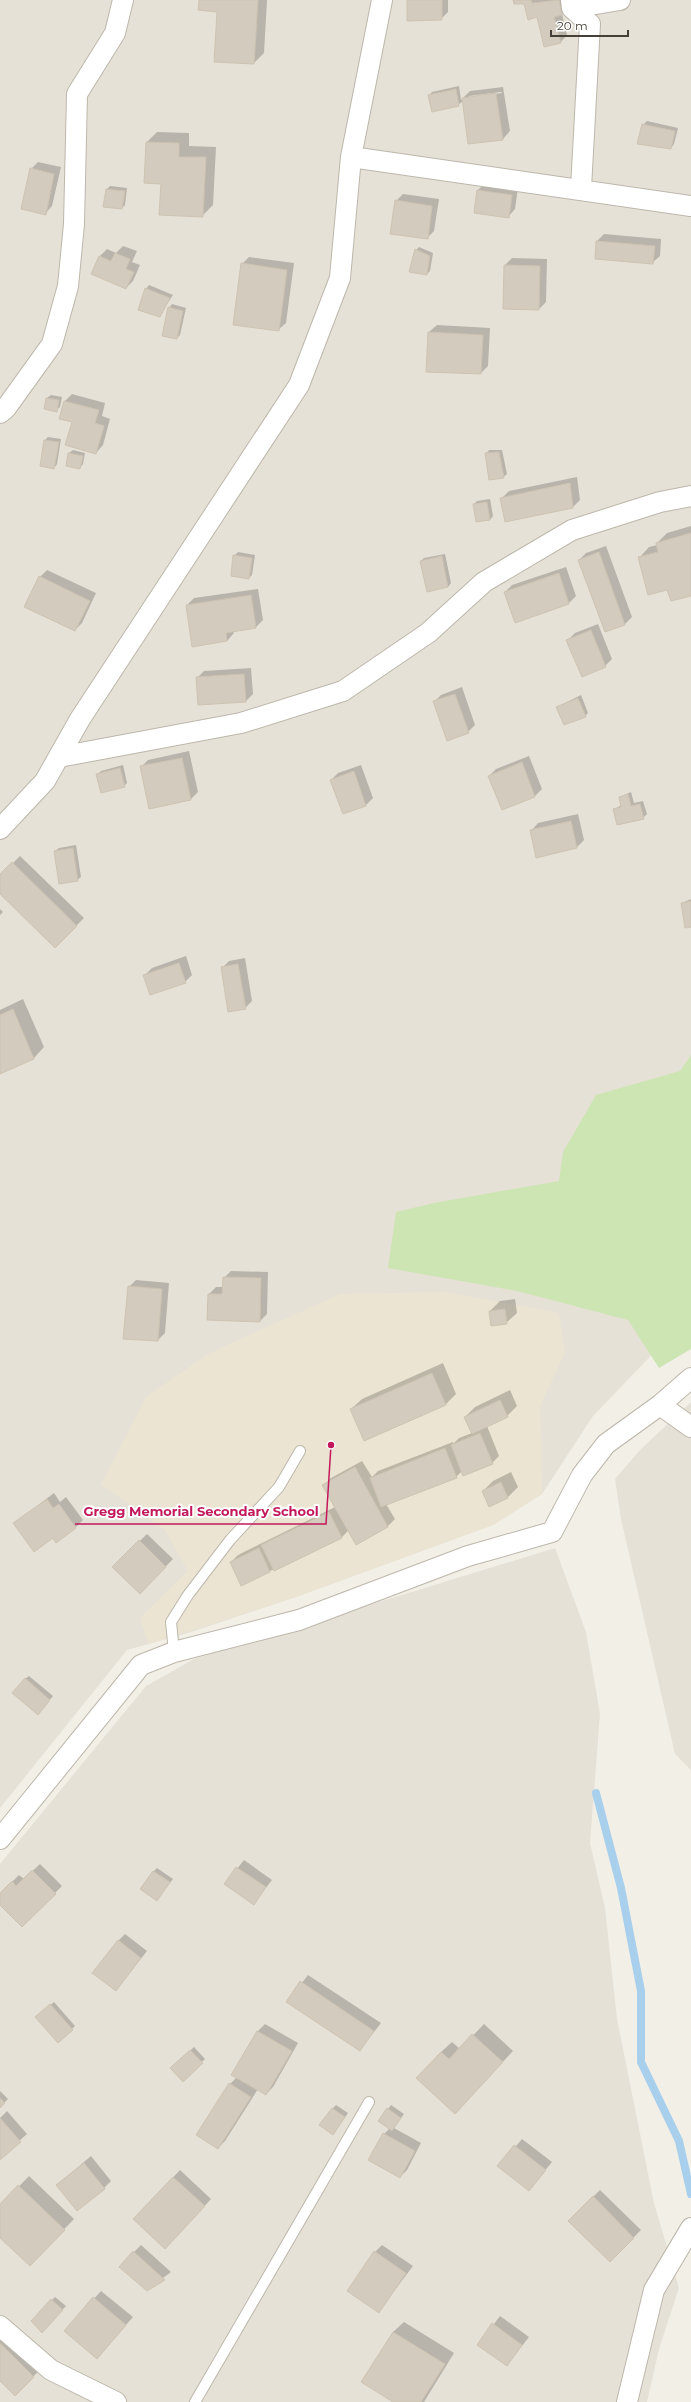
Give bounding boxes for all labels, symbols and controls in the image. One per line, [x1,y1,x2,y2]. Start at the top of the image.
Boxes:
scale bar [551,12,628,38]
text: 20 m [557,18,588,33]
callout: Gregg Memorial Secondary School [75,1499,326,1524]
text: Gregg Memorial Secondary School [83,1503,319,1519]

